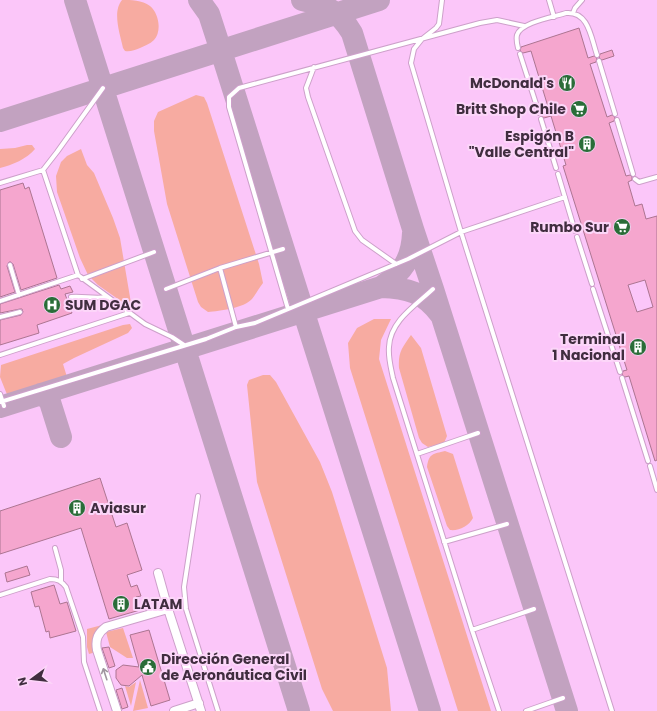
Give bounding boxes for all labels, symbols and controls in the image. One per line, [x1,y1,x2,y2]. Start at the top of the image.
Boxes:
place label: McDonald's [470,73,554,93]
restaurant icon: McDonald's [557,73,577,93]
place label: Britt Shop Chile [456,99,566,119]
supermarket icon: Britt Shop Chile [569,99,589,119]
place label: Espigón B "Valle Central" [469,126,574,162]
building icon: Espigón B "Valle Central" [577,134,597,154]
place label: Rumbo Sur [530,217,609,237]
supermarket icon: Rumbo Sur [612,217,632,237]
hospital icon: SUM DGAC [42,295,62,315]
place label: SUM DGAC [65,295,141,315]
place label: Terminal 1 Nacional [552,329,625,365]
building icon: Terminal 1 Nacional [628,337,648,357]
building icon: Aviasur [67,498,87,518]
place label: Aviasur [90,498,146,518]
building icon: LATAM [111,594,131,614]
place label: LATAM [134,594,182,614]
place label: Dirección General de Aeronáutica Civil [161,649,307,685]
public building icon: Dirección General de Aeronáutica Civil [138,657,158,677]
north arrow [12,659,52,699]
one-way arrow [101,668,108,681]
text: N [14,676,31,688]

